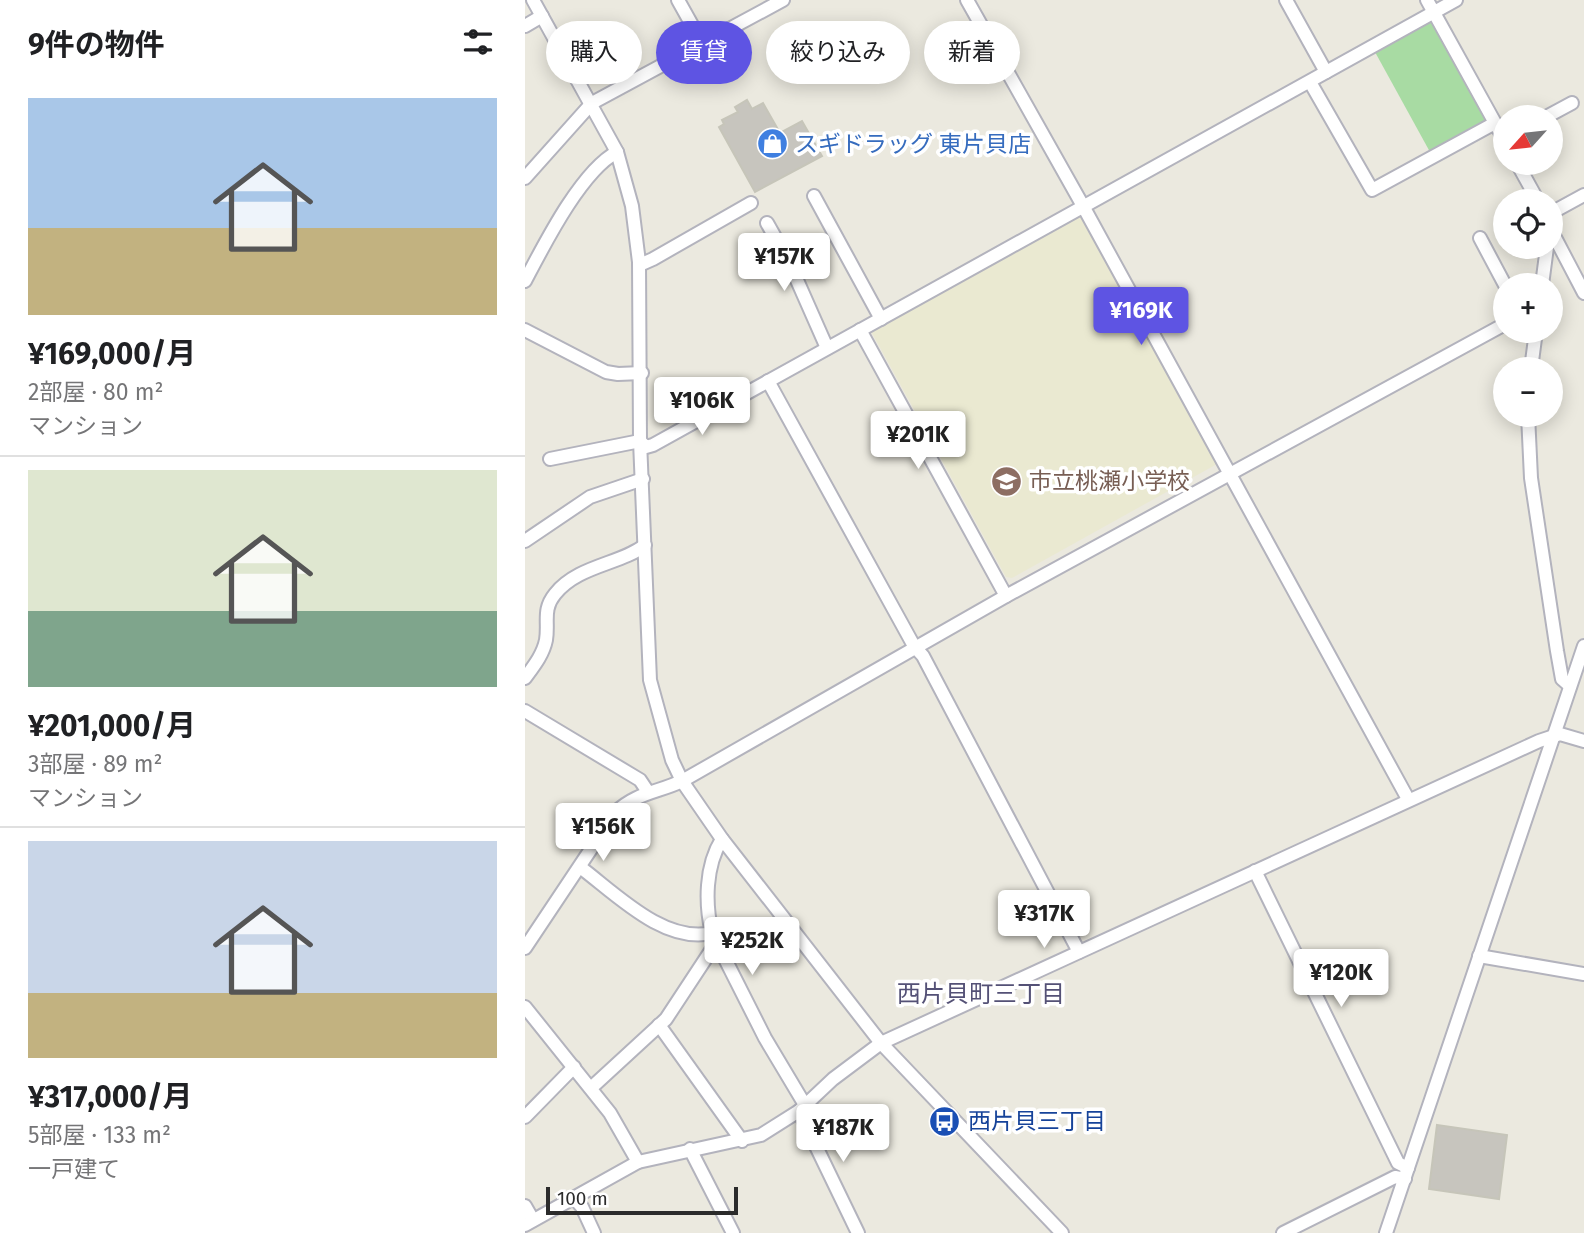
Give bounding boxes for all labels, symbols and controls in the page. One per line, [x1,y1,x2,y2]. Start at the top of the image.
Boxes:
chip: 購入 [546,21,642,84]
chip: 賃貸 [656,21,752,84]
chip: 絞り込み [766,21,910,84]
chip: 新着 [924,21,1020,84]
icon: filters [459,23,497,61]
text: 9件の物件 [28,27,165,63]
north arrow [1493,105,1563,175]
map controls [1493,105,1563,427]
shop icon: スギドラッグ 東片貝店 [755,127,789,161]
place label: スギドラッグ 東片貝店 [795,130,1031,158]
icon: home [200,144,326,270]
button: locate [1493,189,1563,259]
pin: ¥157K [735,233,833,293]
text: ¥157K [754,242,814,270]
button: + [1493,273,1563,343]
pin: ¥169K [1092,288,1190,347]
text: ¥169K [1109,296,1173,324]
text: ¥169,000/月 [28,336,196,372]
button: − [1493,357,1563,427]
text: 2部屋 · 80 m² [28,378,164,406]
pin: ¥106K [653,378,751,437]
text: ¥106K [670,386,734,414]
text: マンション [28,412,143,440]
pin: ¥201K [869,412,967,471]
text: ¥201K [887,420,949,448]
school or university icon: 市立桃瀬小学校 [989,464,1023,498]
place label: 市立桃瀬小学校 [1029,467,1190,495]
icon: home [200,516,326,642]
text: ¥201,000/月 [28,708,196,744]
text: 3部屋 · 89 m² [28,750,162,778]
text: マンション [28,784,143,812]
pin: ¥156K [554,804,652,863]
text: ¥156K [572,812,634,840]
icon: home [200,887,326,1013]
pin: ¥317K [995,890,1093,950]
text: ¥317K [1014,899,1074,927]
pin: ¥252K [703,918,801,977]
text: ¥252K [720,926,784,954]
pin: ¥120K [1292,950,1390,1009]
text: ¥120K [1310,958,1372,986]
district label: 西片貝町三丁目 [897,980,1065,1008]
text: ¥317,000/月 [28,1079,193,1115]
pin: ¥187K [794,1104,892,1164]
bus stop icon: 西片貝三丁目 [928,1104,962,1138]
place label: 西片貝三丁目 [968,1107,1106,1135]
text: ¥187K [812,1113,874,1141]
text: 5部屋 · 133 m² [28,1121,171,1149]
text: 一戸建て [28,1155,120,1183]
scale bar [546,1184,739,1216]
text: 100 m [557,1187,608,1210]

